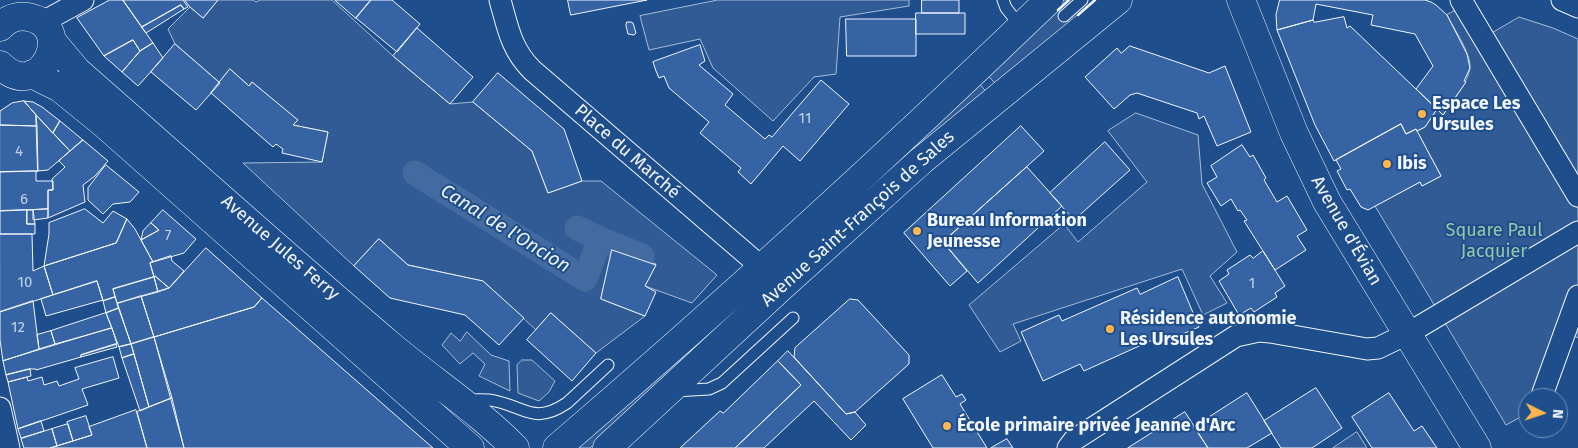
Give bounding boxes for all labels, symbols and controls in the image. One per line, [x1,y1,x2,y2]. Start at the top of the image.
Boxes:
place label: Espace Les Ursules [1432,93,1520,136]
street label: Place du Marché [570,100,684,204]
marker: Espace Les Ursules [1416,108,1428,120]
house number: 11 [799,110,811,128]
street label: Avenue Saint-François de Sales [757,126,959,312]
house number: 4 [15,143,23,161]
place label: Ibis [1397,153,1427,175]
marker: Ibis [1381,158,1393,170]
street label: Avenue d'Évian [1306,172,1386,290]
water label: Canal de l'Oncion [436,180,574,278]
house number: 6 [20,191,28,209]
street label: Avenue Jules Ferry [217,191,343,305]
place label: Bureau Information Jeunesse [927,210,1087,252]
park label: Square Paul Jacquier [1446,220,1542,262]
marker: Bureau Information Jeunesse [911,225,923,237]
house number: 7 [165,227,171,245]
house number: 10 [18,274,32,292]
house number: 1 [1249,275,1255,293]
place label: Résidence autonomie Les Ursules [1120,308,1297,350]
house number: 12 [11,319,25,337]
marker: Résidence autonomie Les Ursules [1104,323,1116,335]
north arrow [1518,388,1568,438]
text: N [1549,409,1566,419]
place label: École primaire privée Jeanne d'Arc [957,415,1235,437]
marker: École primaire privée Jeanne d'Arc [941,420,953,432]

